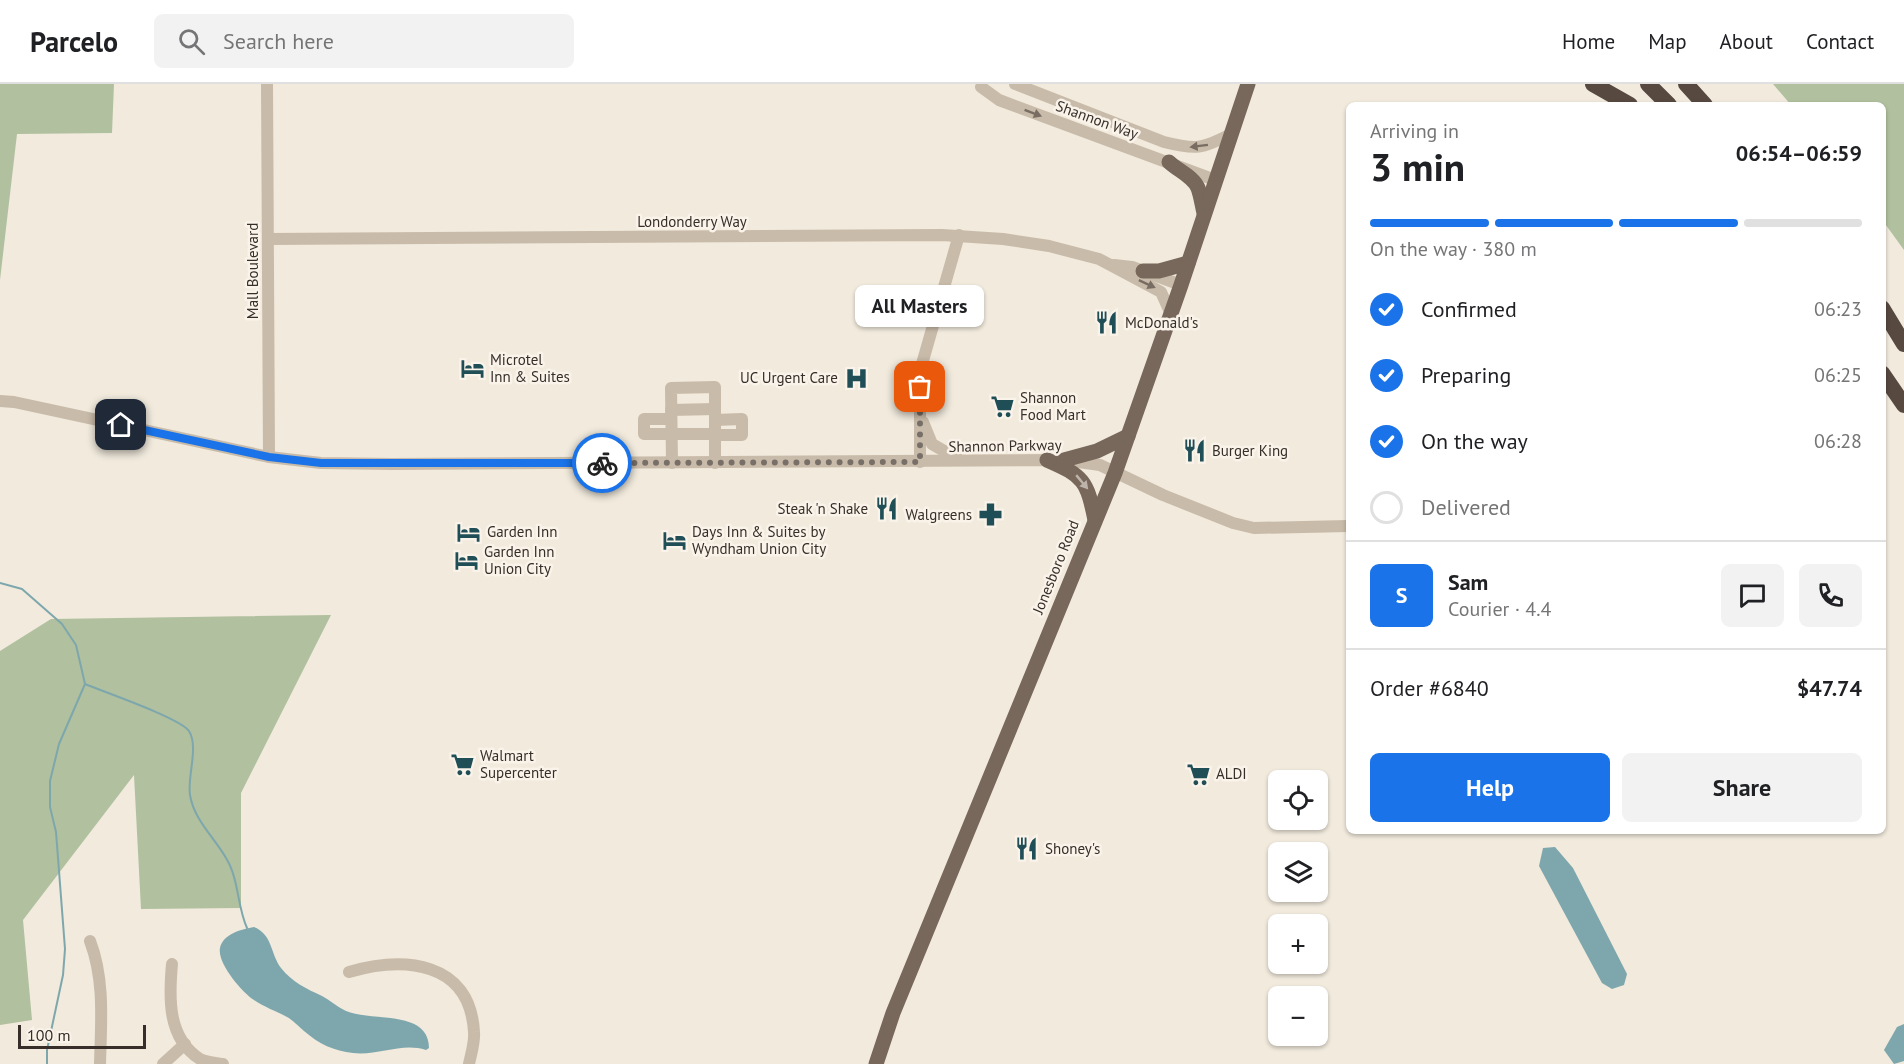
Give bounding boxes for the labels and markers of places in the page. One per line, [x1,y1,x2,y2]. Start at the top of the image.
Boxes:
callout: All Masters [856,285,984,327]
restaurant icon: McDonald's [1094,310,1120,336]
place label: McDonald's [1125,313,1198,332]
place label: Microtel Inn & Suites [490,350,570,386]
hotel icon: Microtel Inn & Suites [459,356,485,382]
pin [894,361,945,412]
hospital icon: UC Urgent Care [843,365,869,391]
place label: UC Urgent Care [740,368,838,387]
place label: Shannon Food Mart [1020,388,1086,424]
supermarket icon: Shannon Food Mart [989,394,1015,420]
pin [95,399,146,450]
restaurant icon: Burger King [1181,438,1207,464]
place label: Burger King [1212,441,1288,460]
restaurant icon: Steak 'n Shake [873,496,899,522]
place label: Steak 'n Shake [778,499,868,518]
pharmacy icon: Walgreens [977,502,1003,528]
place label: Walgreens [906,505,972,524]
hotel icon: Garden Inn [456,519,482,545]
place label: Garden Inn [487,522,557,541]
place label: Days Inn & Suites by Wyndham Union City [692,522,826,558]
hotel icon: Days Inn & Suites by Wyndham Union City [661,528,687,554]
place label: Garden Inn Union City [484,542,554,578]
hotel icon: Garden Inn Union City [453,548,479,574]
place label: Walmart Supercenter [480,746,557,782]
supermarket icon: Walmart Supercenter [449,752,475,778]
supermarket icon: ALDI [1185,761,1211,787]
place label: ALDI [1216,764,1247,783]
restaurant icon: Shoney's [1014,836,1040,862]
place label: Shoney's [1045,839,1100,858]

